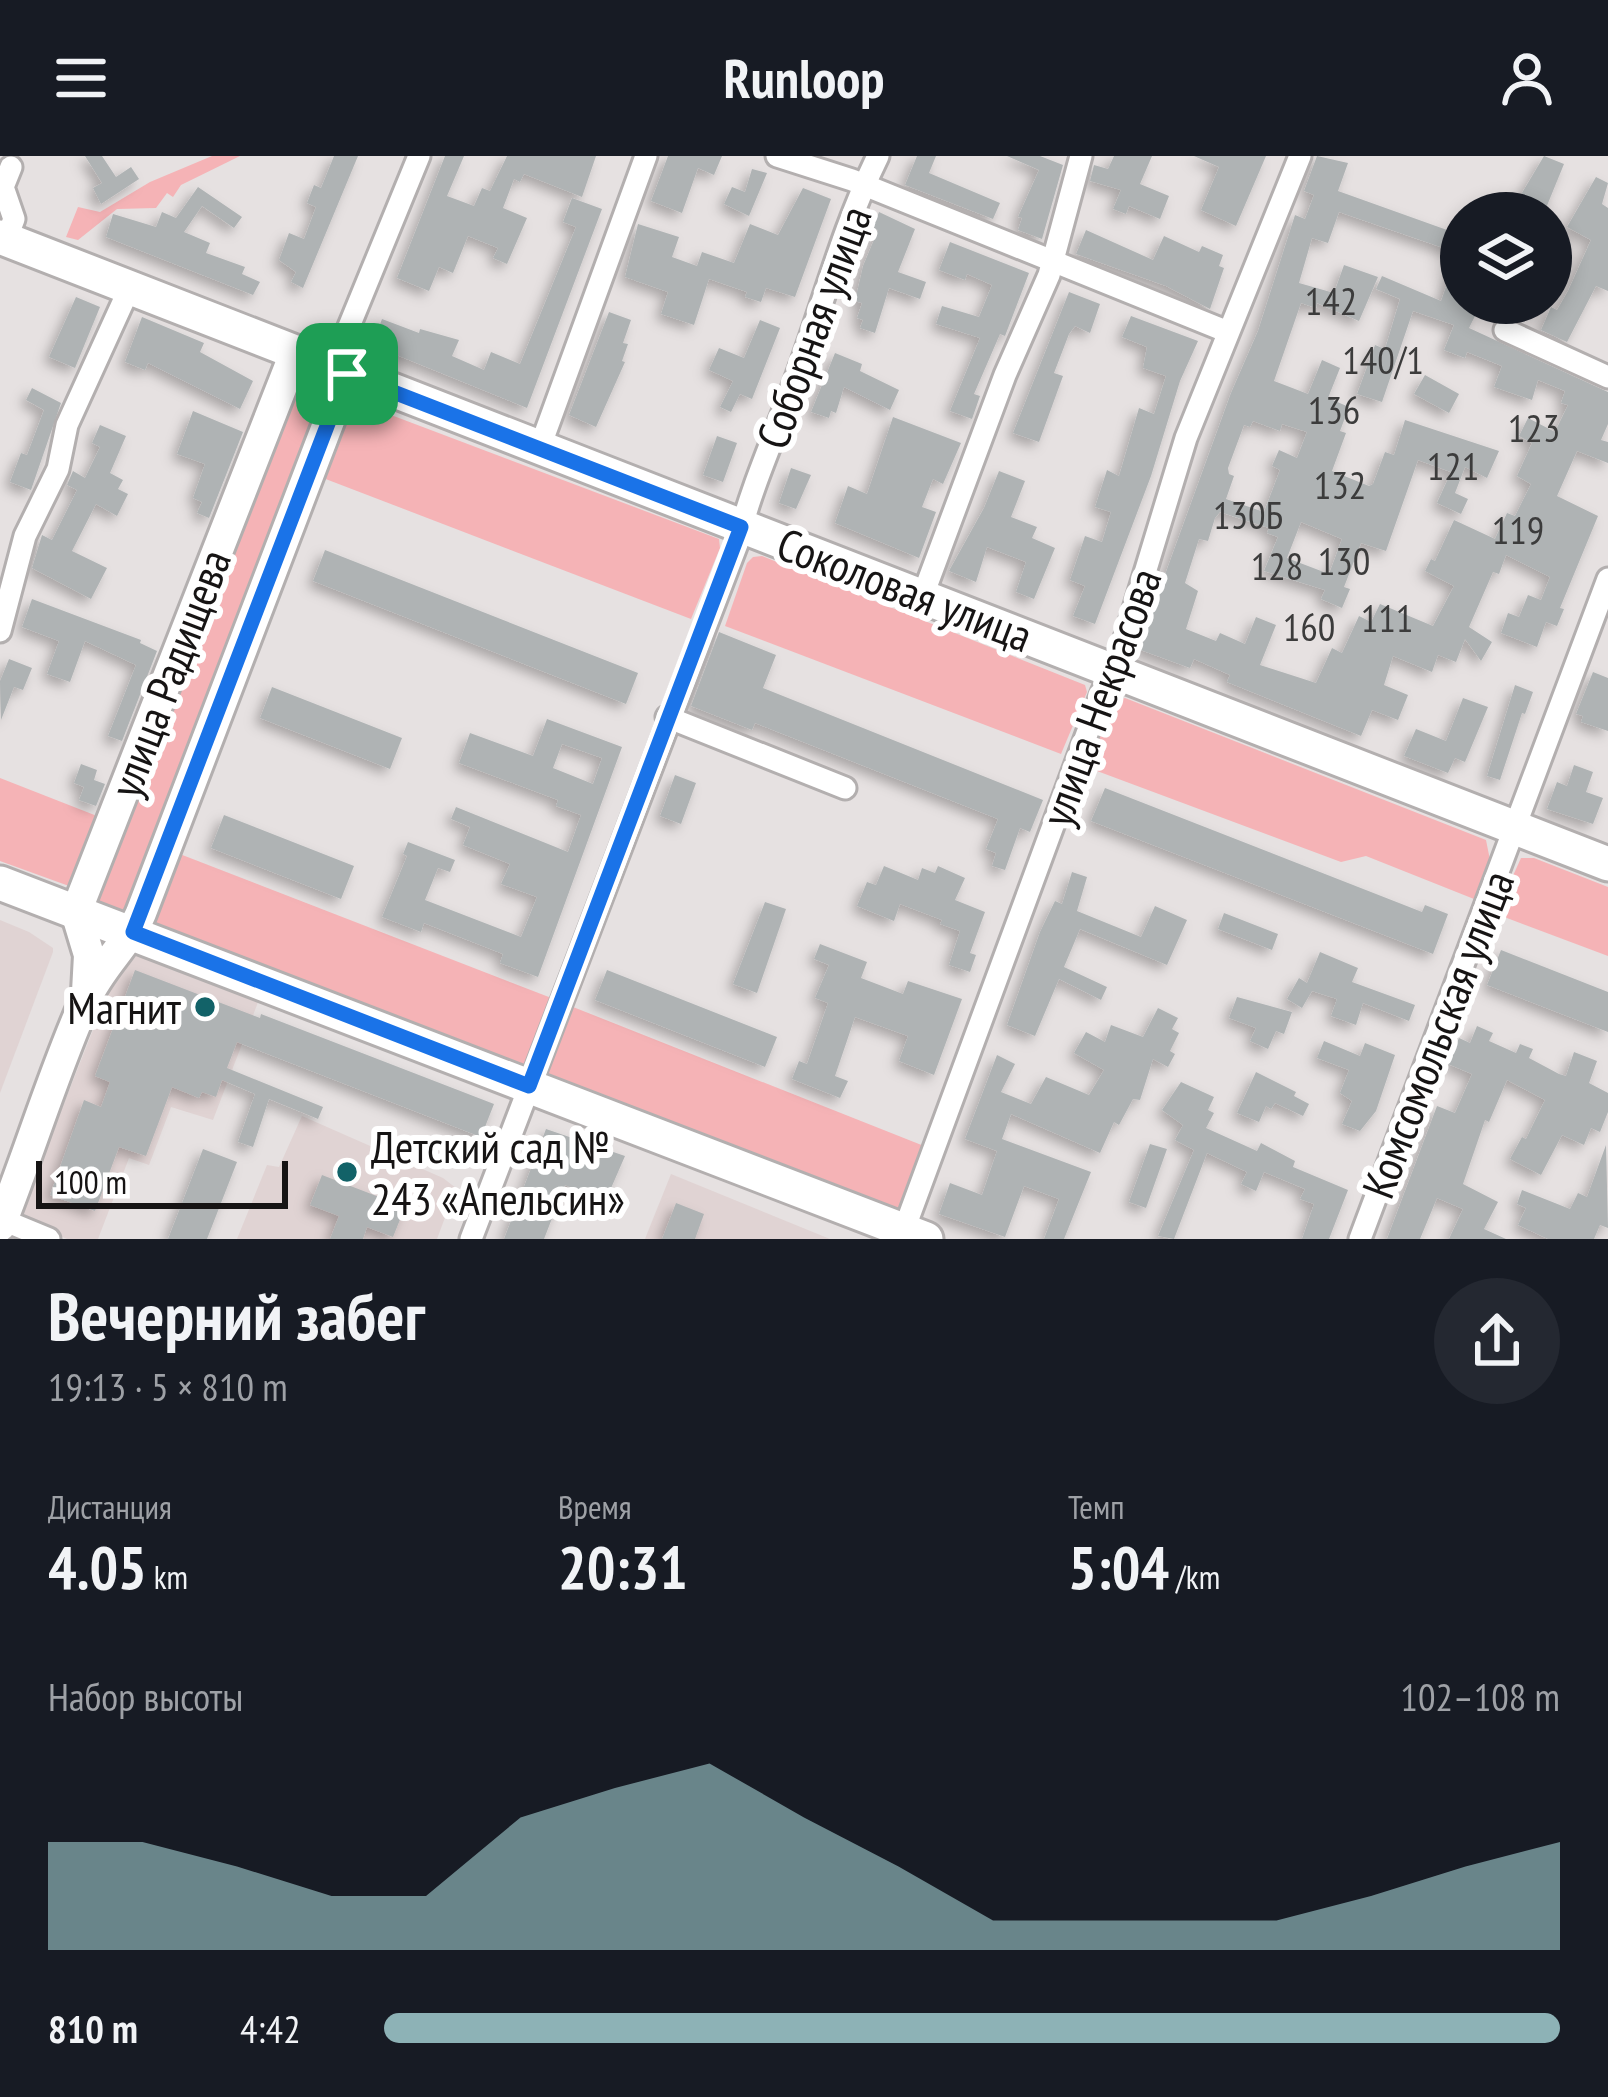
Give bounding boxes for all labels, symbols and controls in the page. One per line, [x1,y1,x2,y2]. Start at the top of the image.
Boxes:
text: Runloop [724,43,884,113]
icon: menu [48,45,114,111]
icon: person [1494,45,1560,111]
map controls [1440,192,1572,324]
button: layers [1440,192,1572,324]
street label: Соборная улица [742,198,884,456]
house number: 142 [1305,275,1357,326]
pin [296,323,398,425]
house number: 140/1 [1342,334,1424,385]
icon: arrive [314,341,380,407]
house number: 136 [1308,384,1360,435]
house number: 123 [1508,402,1560,453]
house number: 121 [1427,440,1479,491]
house number: 132 [1314,459,1366,510]
house number: 130Б [1213,489,1283,540]
house number: 119 [1492,504,1544,555]
street label: Соколовая улица [769,514,1041,664]
house number: 130 [1318,535,1370,586]
house number: 128 [1251,540,1303,591]
street label: улица Радищева [95,541,243,805]
street label: улица Некрасова [1027,560,1173,834]
house number: 111 [1361,592,1413,643]
house number: 160 [1283,601,1335,652]
street label: Комсомольская улица [1348,862,1526,1206]
place label: Магнит [67,978,182,1036]
marker: Магнит [192,994,218,1020]
place label: Детский сад № 243 «Апельсин» [371,1117,625,1227]
scale bar [36,1155,288,1208]
marker: Детский сад № 243 «Апельсин» [334,1159,360,1185]
text: 100 m [54,1160,127,1203]
text: Вечерний забег [48,1273,425,1358]
button: share [1434,1278,1560,1404]
text: 19:13 · 5 × 810 m [48,1361,288,1412]
text: Дистанция [48,1485,172,1528]
text: Время [558,1485,632,1528]
text: Темп [1068,1485,1124,1528]
text: 4.05 [48,1528,147,1606]
text: 20:31 [558,1528,688,1606]
text: 5:04 [1068,1528,1169,1606]
text: km [147,1555,188,1598]
text: /km [1169,1555,1220,1598]
text: Набор высоты [48,1671,243,1722]
text: 102–108 m [1400,1671,1560,1722]
text: 810 m [48,2003,138,2054]
text: 4:42 [240,2003,301,2054]

